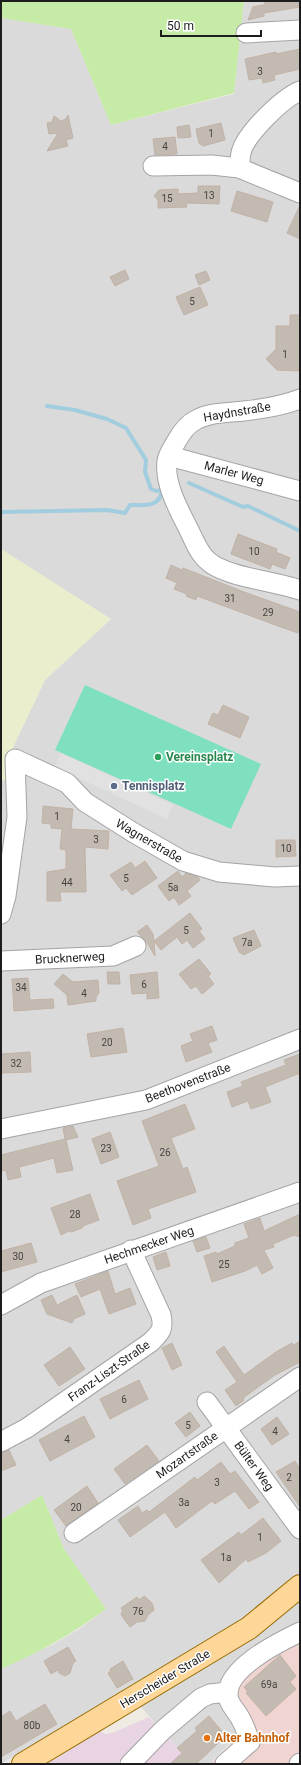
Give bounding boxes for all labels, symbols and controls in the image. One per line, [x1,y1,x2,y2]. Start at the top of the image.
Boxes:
scale bar [161,12,261,38]
text: 50 m [167,19,194,33]
house number: 3 [257,66,263,77]
house number: 1 [208,128,214,139]
house number: 4 [162,141,168,152]
house number: 13 [203,190,215,201]
house number: 15 [161,193,173,204]
house number: 5 [189,296,195,307]
house number: 1 [282,349,288,360]
street label: Haydnstraße [202,399,272,425]
street label: Marler Weg [203,458,265,488]
house number: 10 [248,546,260,557]
house number: 31 [224,593,236,604]
house number: 29 [262,607,274,618]
place label: Vereinsplatz [166,750,233,764]
marker: Vereinsplatz [153,752,163,762]
place label: Tennisplatz [122,779,185,793]
marker: Tennisplatz [109,781,119,791]
house number: 1 [54,811,60,822]
street label: Wagnerstraße [113,816,185,866]
house number: 3 [93,834,99,845]
house number: 10 [280,843,292,854]
house number: 5 [123,873,129,884]
house number: 44 [61,877,73,888]
house number: 5a [167,882,179,893]
house number: 5 [183,925,189,936]
house number: 7a [241,937,253,948]
street label: Brucknerweg [35,949,105,967]
house number: 6 [141,979,147,990]
house number: 34 [15,982,27,993]
house number: 4 [81,988,87,999]
house number: 20 [101,1037,113,1048]
house number: 32 [10,1058,22,1069]
street label: Beethovenstraße [143,1060,233,1106]
house number: 23 [100,1143,112,1154]
house number: 26 [159,1147,171,1158]
house number: 28 [69,1209,81,1220]
street label: Hechmecker Weg [102,1223,196,1267]
house number: 30 [12,1251,24,1262]
house number: 25 [218,1259,230,1270]
street label: Franz-Liszt-Straße [65,1338,153,1404]
house number: 6 [121,1394,127,1405]
house number: 5 [185,1420,191,1431]
house number: 4 [272,1426,278,1437]
street label: Mozartstraße [154,1429,220,1481]
house number: 4 [64,1434,70,1445]
street label: Bülter Weg [231,1438,277,1494]
house number: 2 [286,1472,292,1483]
house number: 3 [214,1477,220,1488]
house number: 3a [178,1497,190,1508]
house number: 20 [70,1502,82,1513]
house number: 1 [257,1532,263,1543]
house number: 1a [220,1552,232,1563]
house number: 76 [132,1606,144,1617]
street label: Herscheider Straße [117,1647,213,1711]
house number: 69a [261,1679,277,1690]
house number: 80b [24,1720,41,1731]
place label: Alter Bahnhof [215,1731,290,1745]
marker: Alter Bahnhof [202,1733,212,1743]

